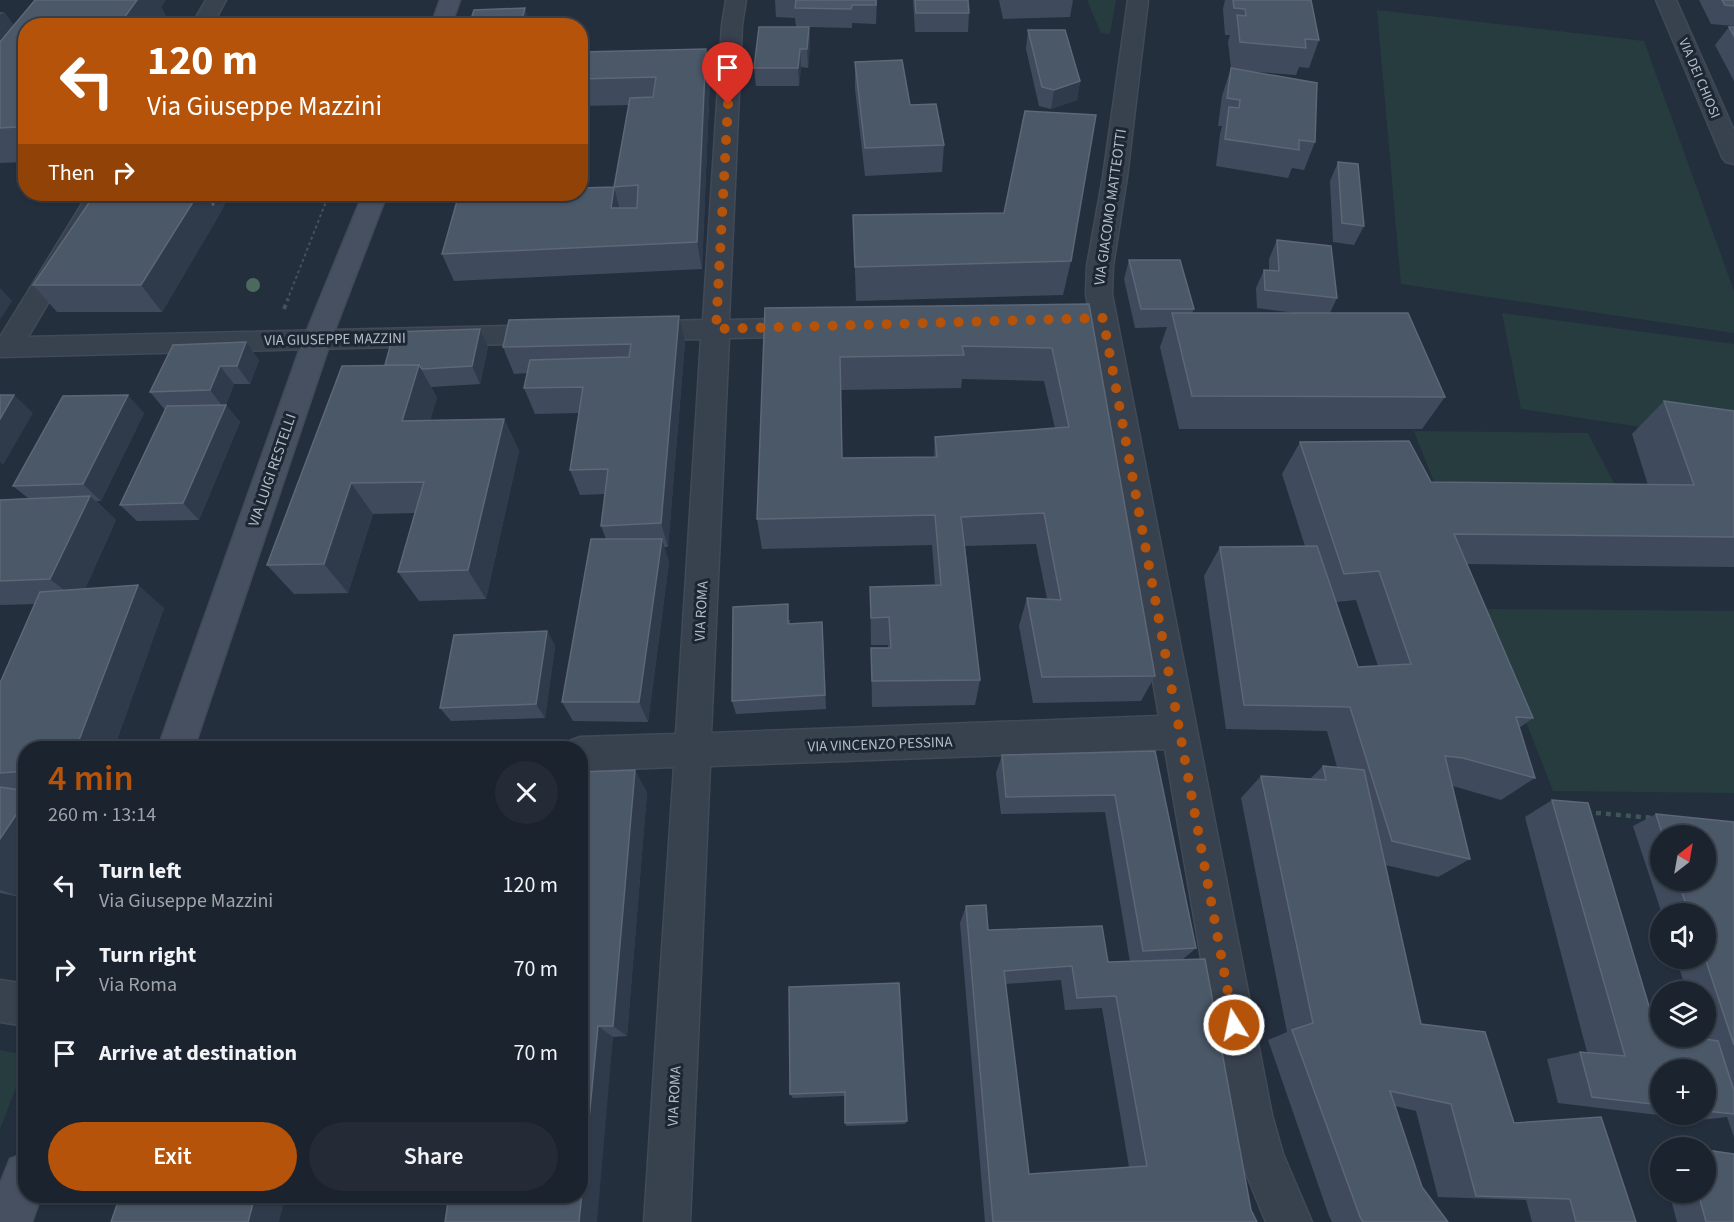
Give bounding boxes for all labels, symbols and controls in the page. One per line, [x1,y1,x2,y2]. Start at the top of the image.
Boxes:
text: 120 m [147,31,258,91]
street label: VIA DEI CHIOSI [1673,35,1725,121]
icon: left [48,42,126,120]
pin [702,42,753,104]
icon: arrive [711,51,744,84]
text: Via Giuseppe Mazzini [147,87,382,126]
street label: VIA GIACOMO MATTEOTTI [1089,127,1132,287]
icon: right [107,156,140,189]
text: Then [48,157,95,189]
street label: VIA GIUSEPPE MAZZINI [264,328,406,351]
street label: VIA LUIGI RESTELLI [243,411,302,529]
street label: VIA ROMA [689,579,714,642]
street label: VIA VINCENZO PESSINA [807,731,954,758]
text: 4 min [48,753,134,804]
button: close [495,761,558,824]
text: 260 m · 13:14 [48,801,156,829]
north arrow [1650,825,1716,891]
map controls [1650,825,1716,1203]
text: Turn left [99,855,181,887]
icon: left [48,869,81,902]
text: 120 m [503,869,558,901]
text: Via Giuseppe Mazzini [99,887,273,915]
button: sound [1650,903,1716,969]
text: Turn right [99,939,196,971]
icon: right [48,953,81,986]
text: 70 m [513,953,558,985]
text: Via Roma [99,971,177,999]
button: layers [1650,981,1716,1047]
position arrow [1202,993,1266,1057]
icon: arrive [48,1037,81,1070]
text: Arrive at destination [99,1037,297,1069]
text: 70 m [513,1037,558,1069]
button: + [1650,1059,1716,1125]
street label: VIA ROMA [662,1064,687,1127]
button: Exit [48,1122,297,1191]
button: Share [309,1122,558,1191]
button: − [1650,1137,1716,1203]

